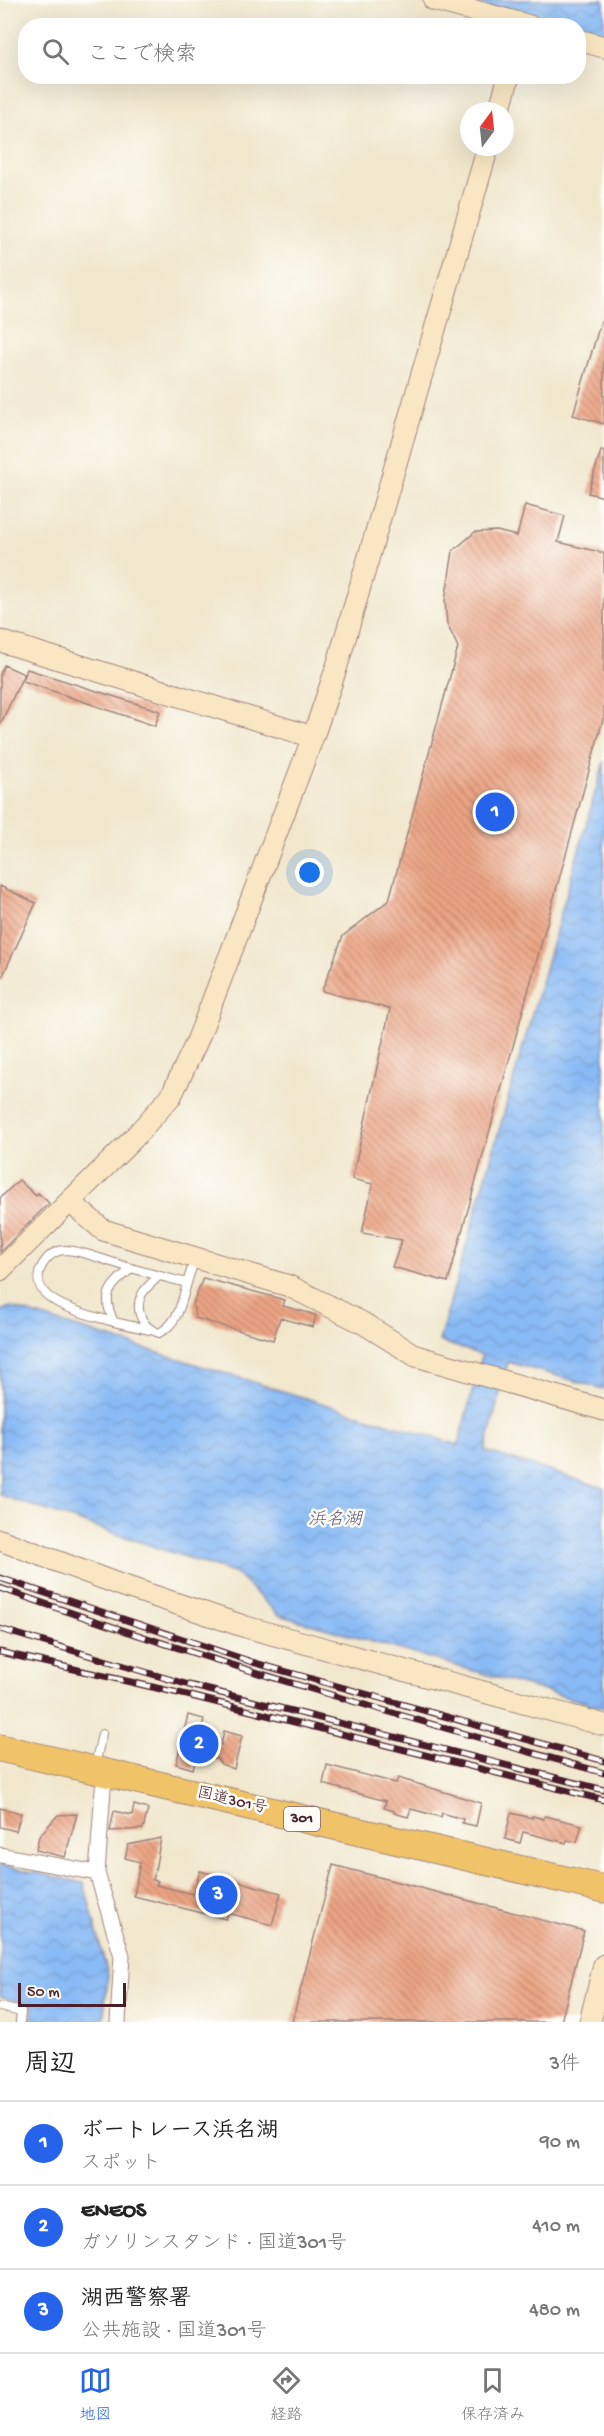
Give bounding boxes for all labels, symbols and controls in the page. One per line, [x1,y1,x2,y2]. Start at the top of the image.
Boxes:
search box [18,18,586,84]
icon: search [39,35,72,68]
text: ここで検索 [87,43,197,69]
north arrow [460,102,514,156]
pin: 1 [476,790,514,834]
your location [295,858,324,887]
water label: 浜名湖 [308,1509,364,1531]
pin: 2 [180,1722,218,1766]
street label: 国道301号 [195,1784,269,1819]
road number: 301 [284,1807,320,1831]
pin: 3 [198,1872,238,1918]
scale bar [18,1980,126,2008]
text: 50 m [27,1984,60,2003]
text: 周辺 [24,2051,76,2082]
text: 3件 [550,2054,580,2077]
text: ボートレース浜名湖 [81,2119,279,2145]
text: 1 [39,2132,48,2155]
text: 90 m [540,2132,580,2155]
text: スポット [81,2153,161,2176]
text: ENEOS [81,2199,146,2225]
text: 2 [39,2216,48,2239]
text: 410 m [532,2216,580,2239]
text: ガソリンスタンド · 国道301号 [81,2233,347,2256]
text: 湖西警察署 [81,2287,191,2313]
text: 3 [38,2300,49,2323]
text: 480 m [529,2300,580,2323]
text: 公共施設 · 国道301号 [81,2321,267,2344]
tab: 地図 [79,2364,112,2426]
tab: 経路 [270,2364,303,2426]
tab: 保存済み [461,2364,525,2426]

